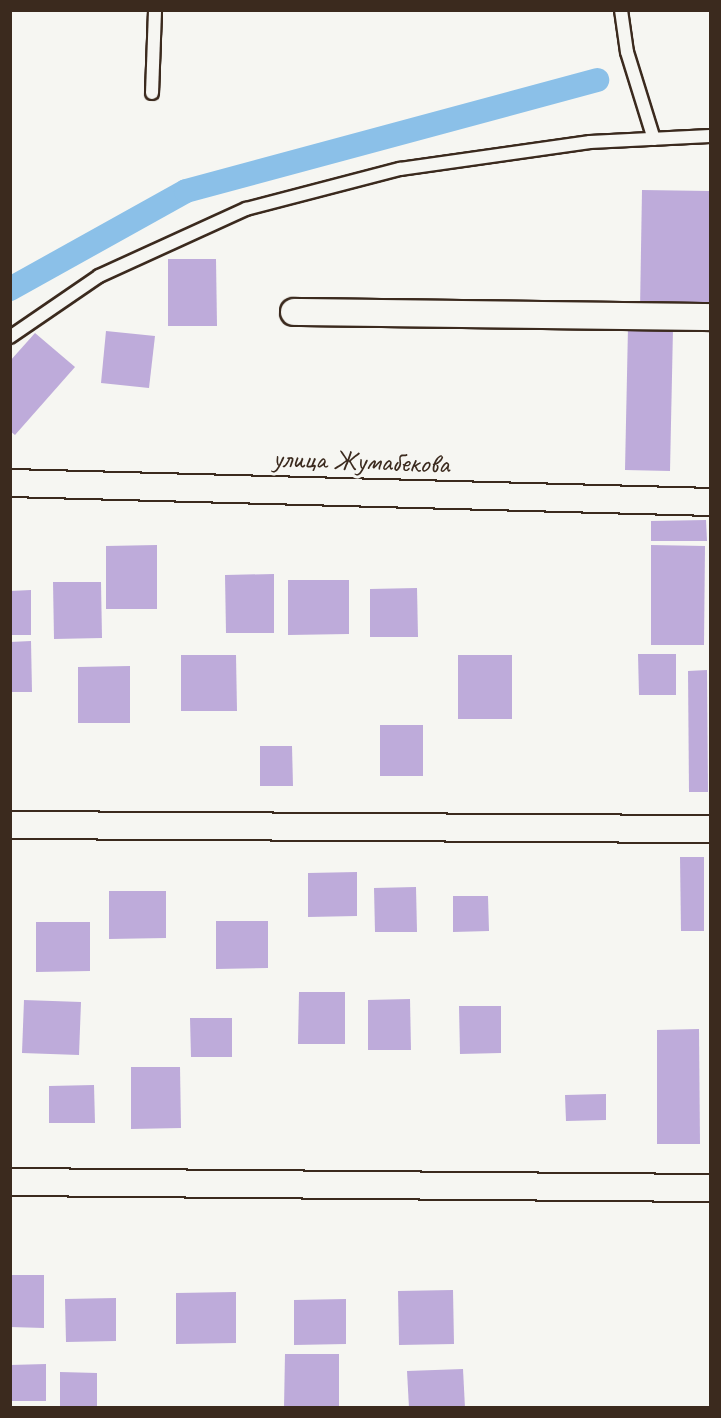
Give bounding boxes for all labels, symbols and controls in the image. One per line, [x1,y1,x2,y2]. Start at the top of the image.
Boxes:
street label: улица Жумабекова [273,441,449,481]

